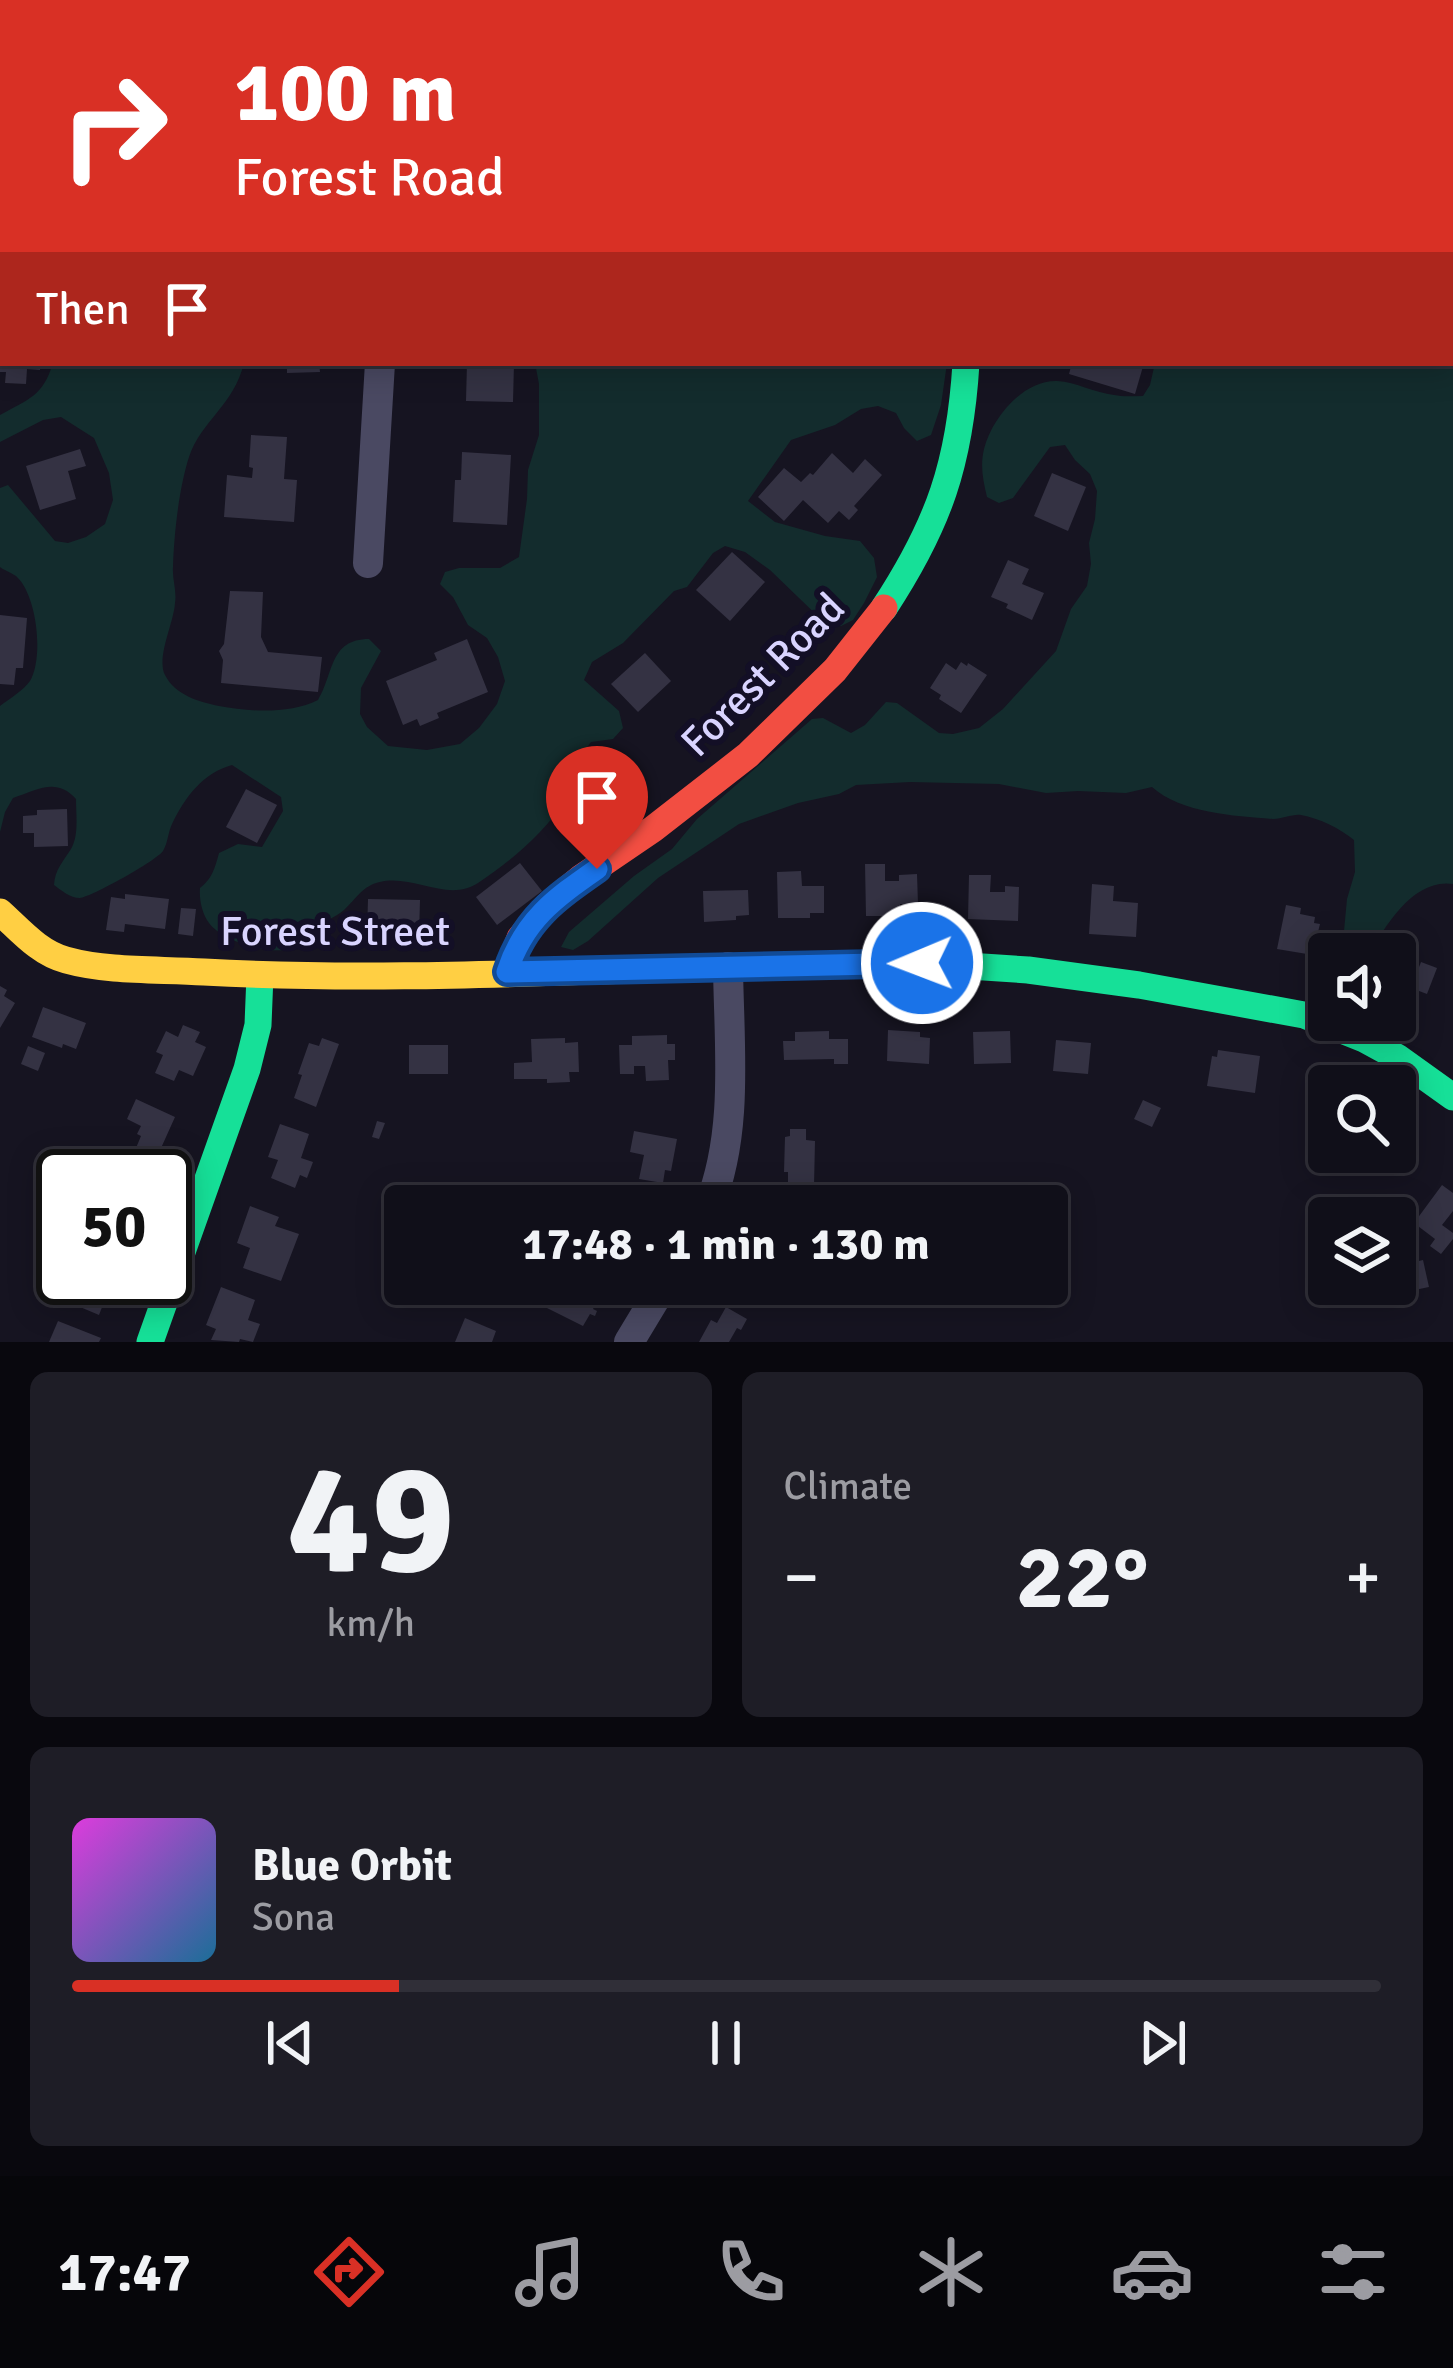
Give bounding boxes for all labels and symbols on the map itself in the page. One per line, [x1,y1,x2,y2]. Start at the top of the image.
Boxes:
street label: Forest Road [671,583,855,767]
pin [546,746,648,869]
position arrow [859,900,985,1026]
street label: Forest Street [220,906,450,957]
speed limit sign: 50 [36,1149,192,1305]

